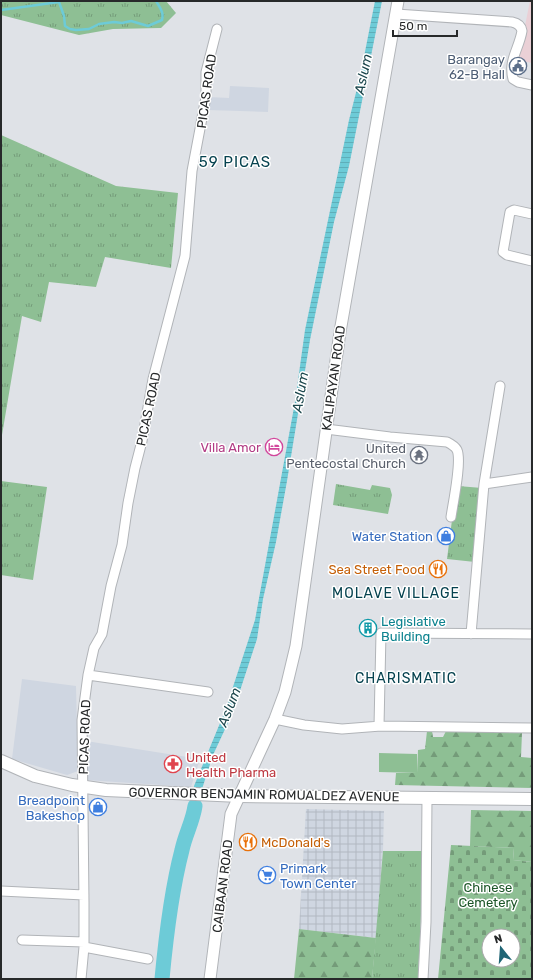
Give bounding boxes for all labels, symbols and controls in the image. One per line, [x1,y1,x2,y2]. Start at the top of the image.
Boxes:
scale bar [393,12,457,38]
text: 50 m [399,19,427,33]
water label: Aslum [351,52,376,97]
place label: Barangay 62-B Hall [447,52,505,82]
street label: PICAS ROAD [194,53,219,129]
public building icon: Barangay 62-B Hall [508,56,528,76]
district label: 59 PICAS [199,153,271,171]
street label: KALIPAYAN ROAD [319,324,348,432]
street label: PICAS ROAD [133,371,164,447]
water label: Aslum [288,371,312,415]
hotel icon: Villa Amor [264,437,284,457]
place label: Villa Amor [200,440,261,455]
place label: United Pentecostal Church [286,441,406,471]
temple icon: United Pentecostal Church [409,445,429,465]
shop icon: Water Station [436,526,456,546]
place label: Water Station [352,529,433,544]
restaurant icon: Sea Street Food [428,559,448,579]
place label: Sea Street Food [328,562,425,577]
district label: MOLAVE VILLAGE [332,585,460,602]
place label: Legislative Building [381,614,446,645]
building icon: Legislative Building [358,618,378,638]
district label: CHARISMATIC [355,670,457,687]
water label: Aslum [214,685,245,730]
street label: PICAS ROAD [76,699,93,775]
place label: United Health Pharma [186,750,276,780]
pharmacy icon: United Health Pharma [163,754,183,774]
street label: GOVERNOR BENJAMIN ROMUALDEZ AVENUE [128,785,400,804]
place label: Breadpoint Bakeshop [18,793,85,823]
shop icon: Breadpoint Bakeshop [88,797,108,817]
restaurant icon: McDonald's [238,832,258,852]
place label: McDonald's [261,835,330,850]
street label: CAIBAAN ROAD [209,839,236,934]
place label: Primark Town Center [280,861,356,891]
supermarket icon: Primark Town Center [257,865,277,885]
park label: Chinese Cemetery [458,880,518,910]
north arrow [481,928,521,968]
text: N [493,932,504,946]

